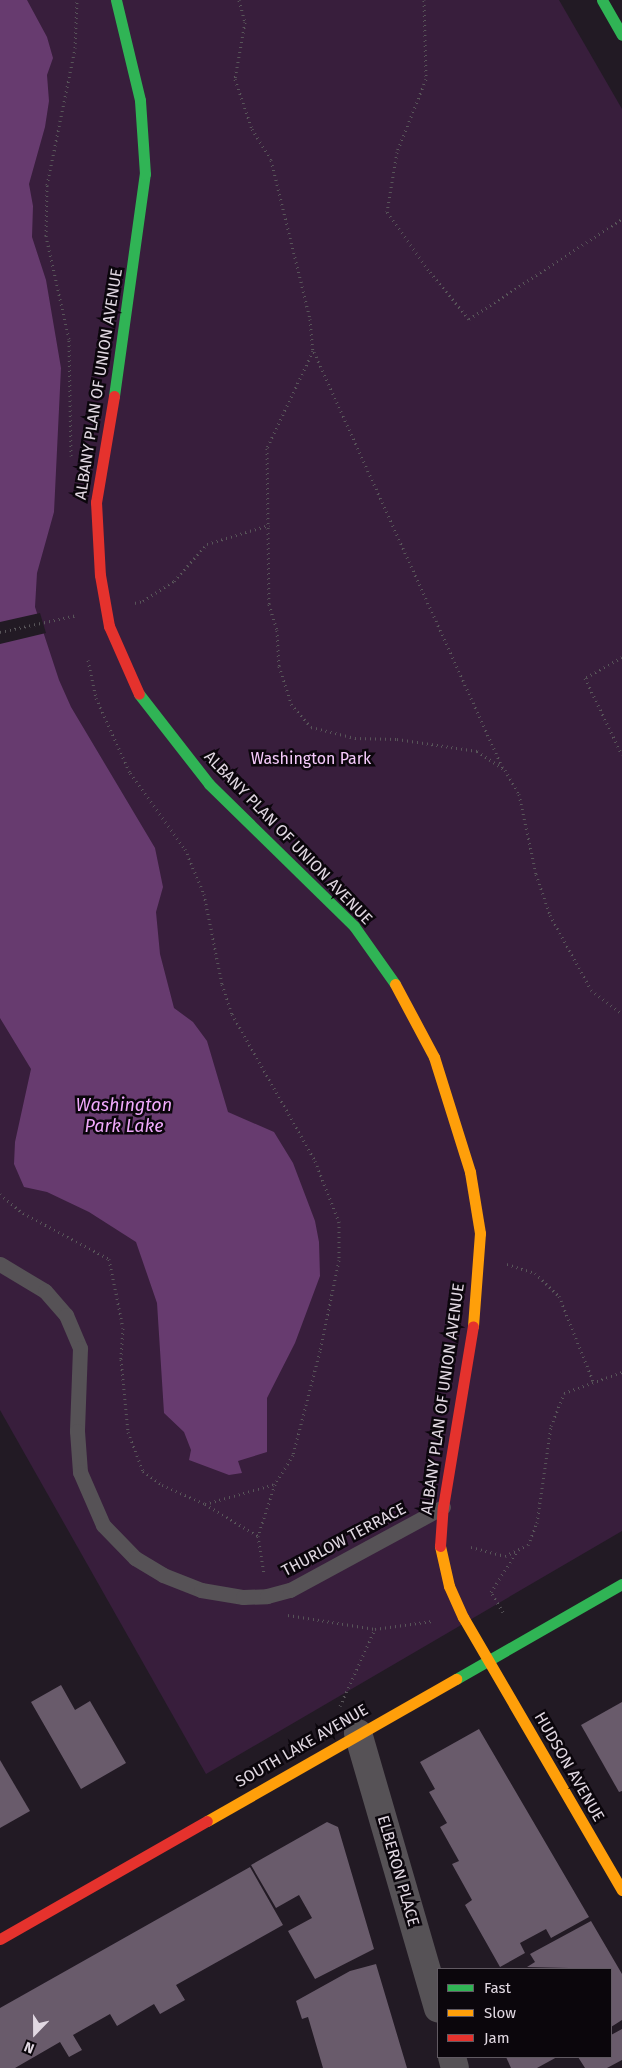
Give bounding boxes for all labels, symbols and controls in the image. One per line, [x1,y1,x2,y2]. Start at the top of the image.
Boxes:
street label: ALBANY PLAN OF UNION AVENUE [71,267,127,501]
street label: ALBANY PLAN OF UNION AVENUE [200,747,376,929]
park label: Washington Park [251,749,371,769]
water label: Washington Park Lake [76,1095,172,1138]
street label: ALBANY PLAN OF UNION AVENUE [417,1282,469,1516]
street label: THURLOW TERRACE [279,1499,409,1581]
street label: SOUTH LAKE AVENUE [232,1700,372,1792]
street label: HUDSON AVENUE [530,1709,608,1825]
street label: ELBERON PLACE [373,1813,423,1929]
legend [437,1968,612,2058]
text: Fast [484,1979,511,1997]
text: Slow [484,2004,516,2022]
north arrow [10,2008,60,2058]
text: Jam [484,2029,510,2047]
text: N [22,2038,37,2057]

